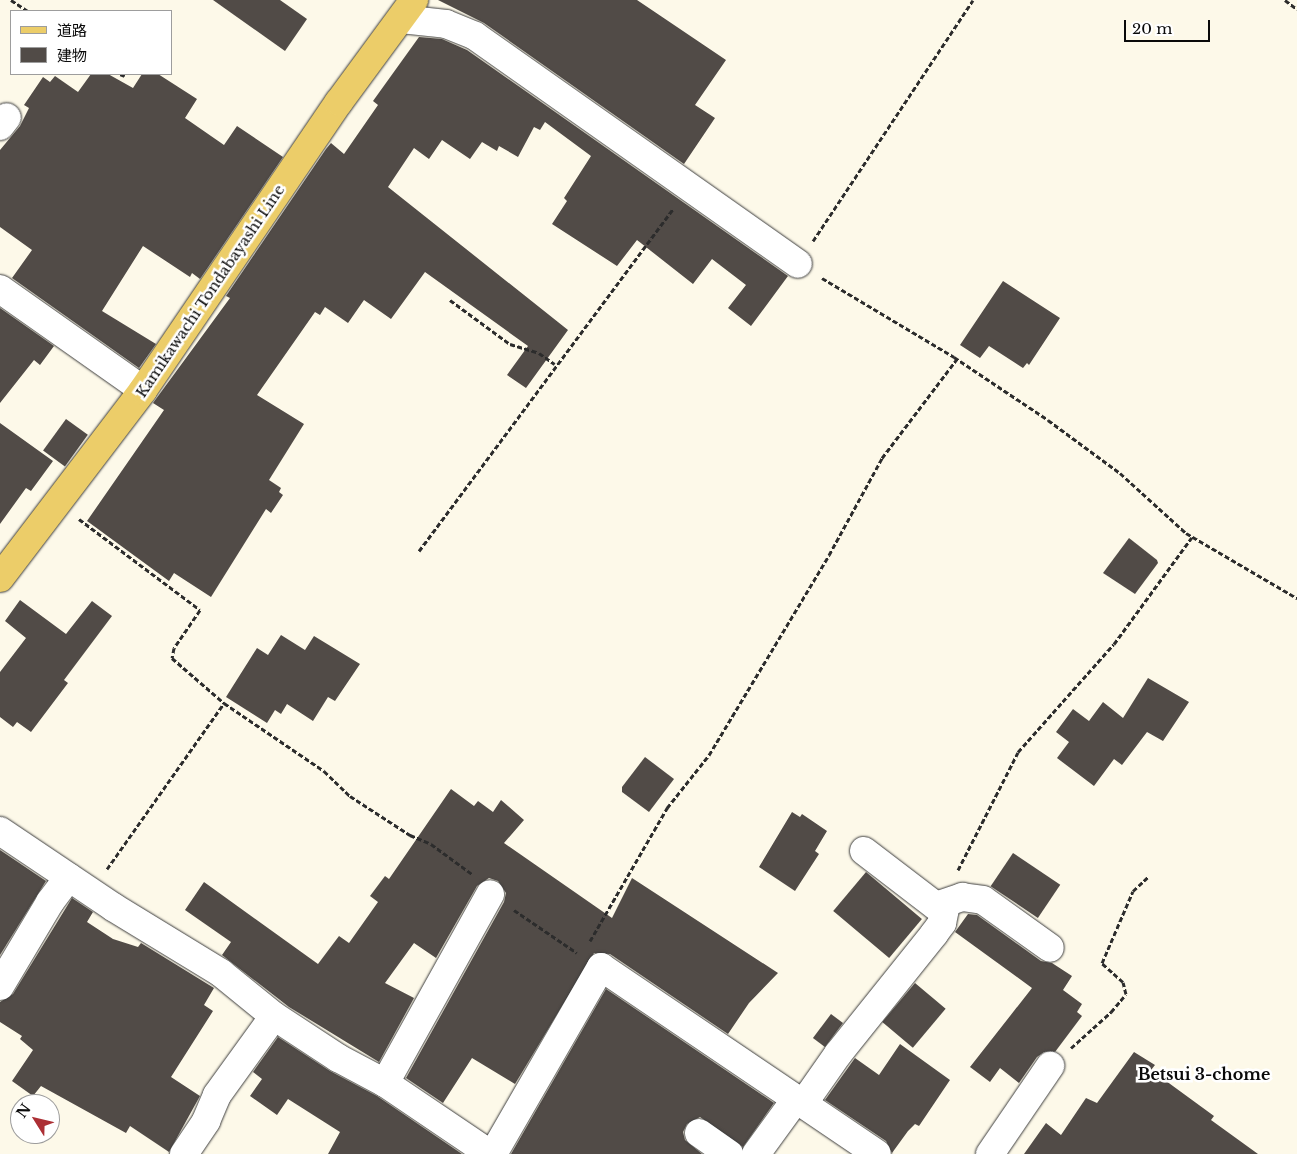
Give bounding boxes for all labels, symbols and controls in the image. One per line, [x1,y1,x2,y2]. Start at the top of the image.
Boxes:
legend [10,10,172,75]
scale bar [1127,10,1213,42]
text: 20 m [1132,19,1172,38]
text: 道路 [57,21,87,40]
text: 建物 [57,46,87,65]
street label: Kamikawachi Tondabayashi Line [132,181,288,401]
district label: Betsui 3-chome [1138,1064,1270,1084]
north arrow [10,1094,60,1144]
text: N [13,1100,35,1121]

